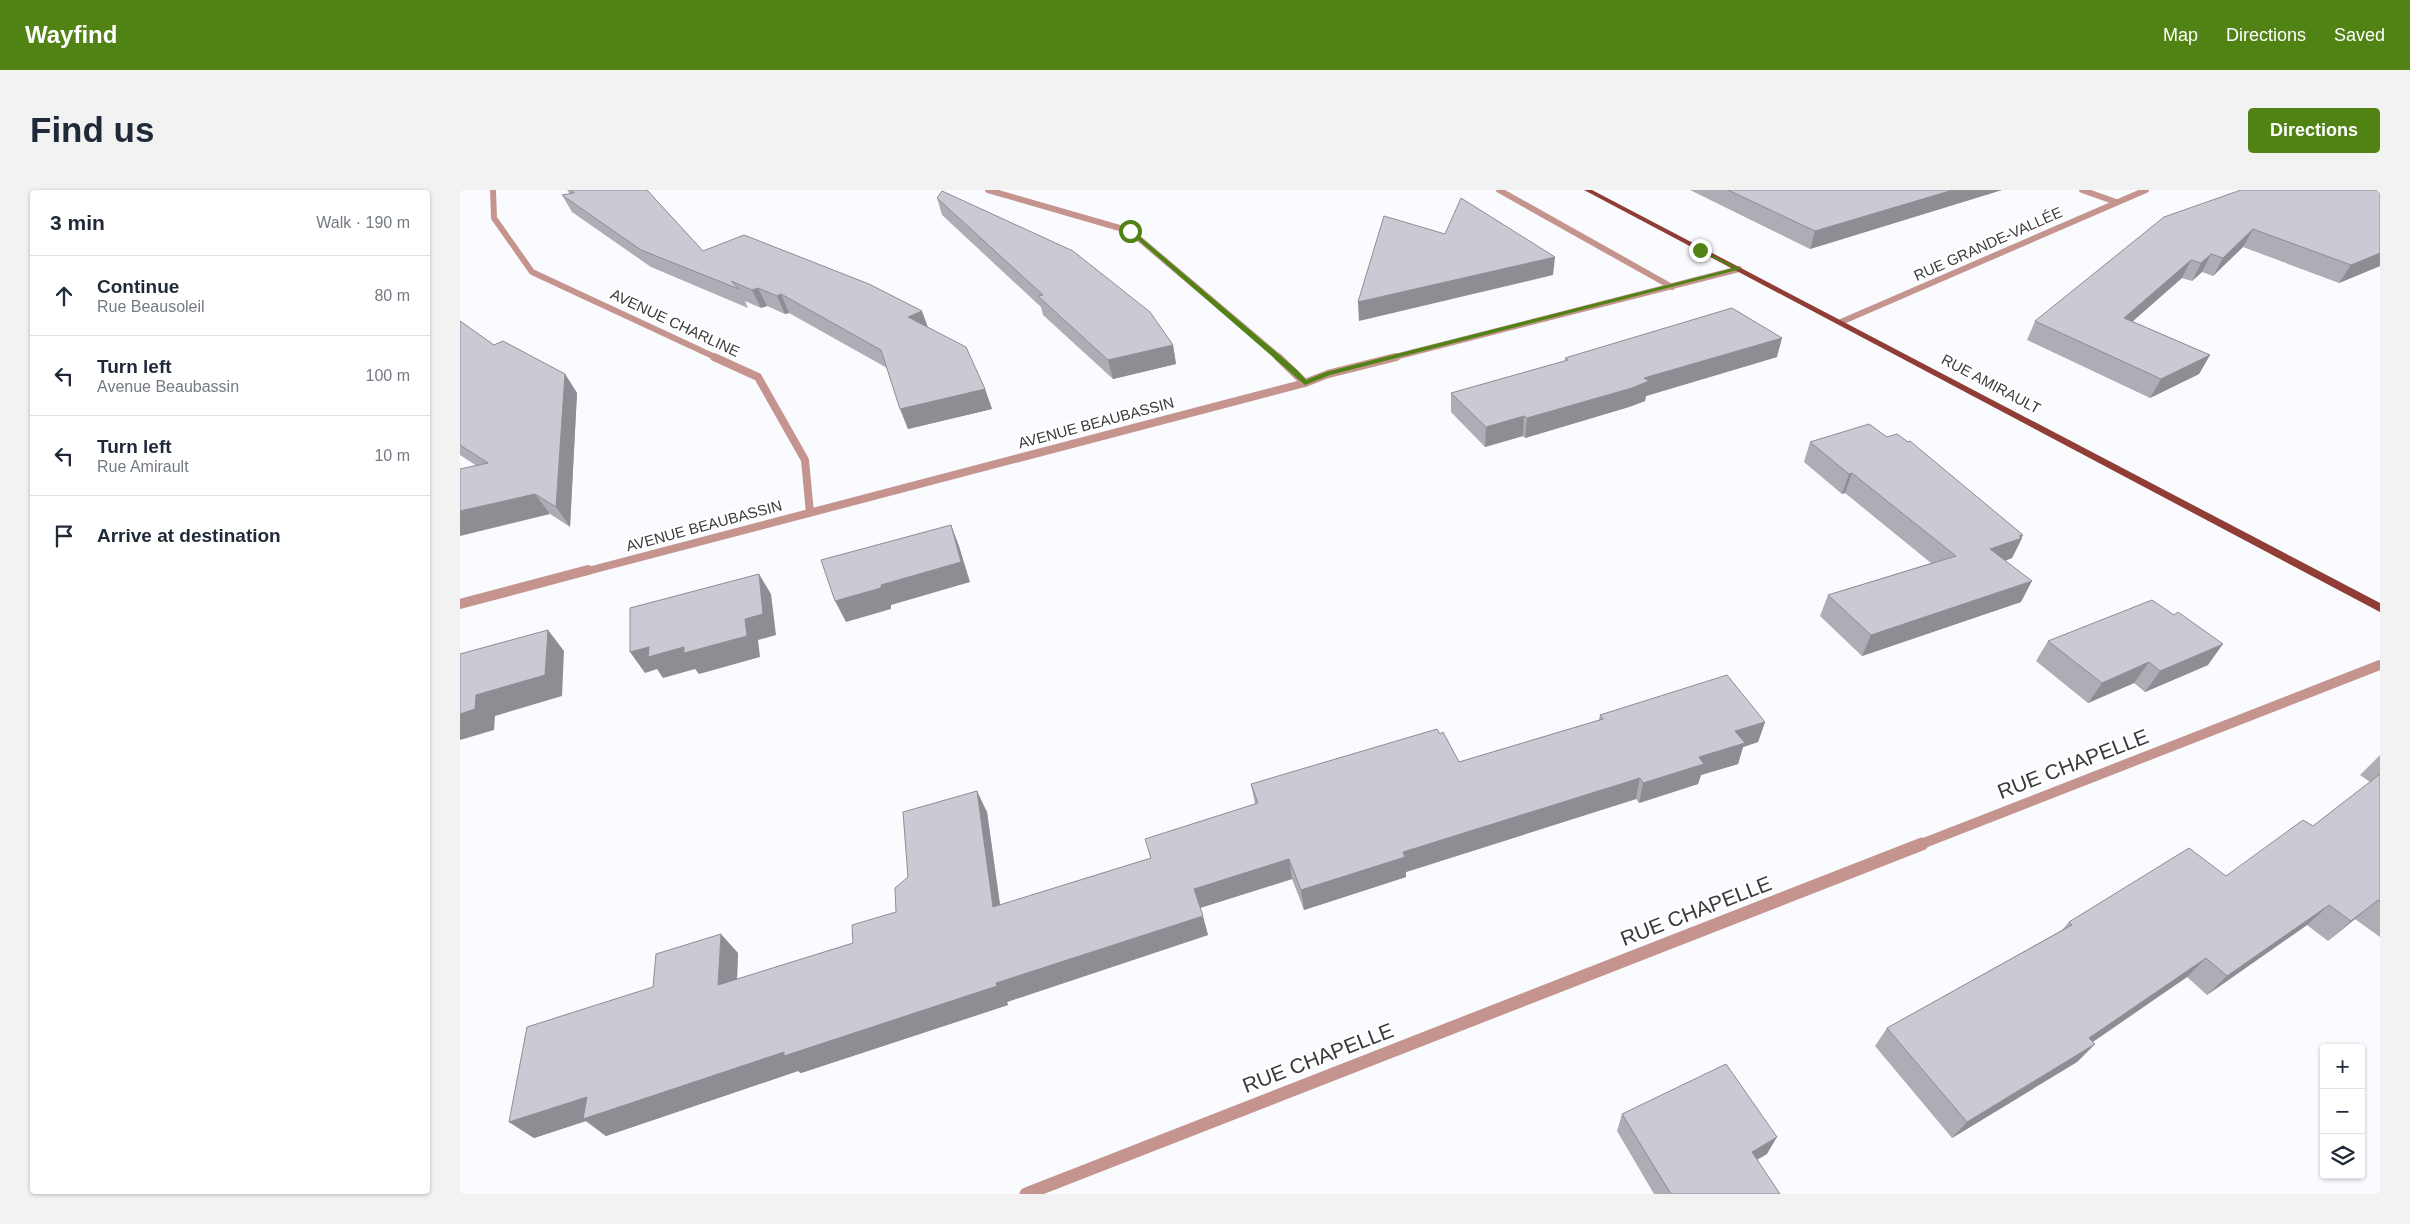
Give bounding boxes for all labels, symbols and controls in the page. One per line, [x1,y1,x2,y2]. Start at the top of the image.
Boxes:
text: Wayfind [25,21,117,48]
text: Map [2163,25,2198,45]
text: Directions [2226,25,2306,45]
text: Saved [2334,25,2385,45]
button: Directions [2248,108,2380,153]
text: Find us [30,110,154,149]
street label: RUE GRANDE-VALLÉE [1911,203,2065,284]
text: 3 min [50,211,105,234]
text: Walk · 190 m [316,214,410,231]
route start [1119,220,1142,243]
route end [1689,239,1712,262]
text: Continue [97,276,179,297]
icon: ahead [50,282,78,310]
street label: AVENUE CHARLINE [608,285,743,360]
text: 80 m [374,287,410,304]
text: Rue Beausoleil [97,298,205,315]
street label: RUE AMIRAULT [1939,350,2044,417]
text: Turn left [97,356,172,377]
icon: left [50,362,78,390]
text: 100 m [366,367,410,384]
text: Avenue Beaubassin [97,378,239,395]
street label: AVENUE BEAUBASSIN [1016,394,1176,452]
text: Turn left [97,436,172,457]
icon: left [50,442,78,470]
text: 10 m [374,447,410,464]
text: Rue Amirault [97,458,189,475]
street label: AVENUE BEAUBASSIN [624,497,784,555]
icon: arrive [50,522,78,550]
text: Arrive at destination [97,525,281,546]
street label: RUE CHAPELLE [1994,724,2152,803]
street label: RUE CHAPELLE [1617,871,1775,950]
street label: RUE CHAPELLE [1239,1018,1397,1097]
map controls [2320,1044,2365,1179]
button: + [2320,1044,2365,1089]
button: − [2320,1089,2365,1134]
button: layers [2320,1134,2365,1179]

